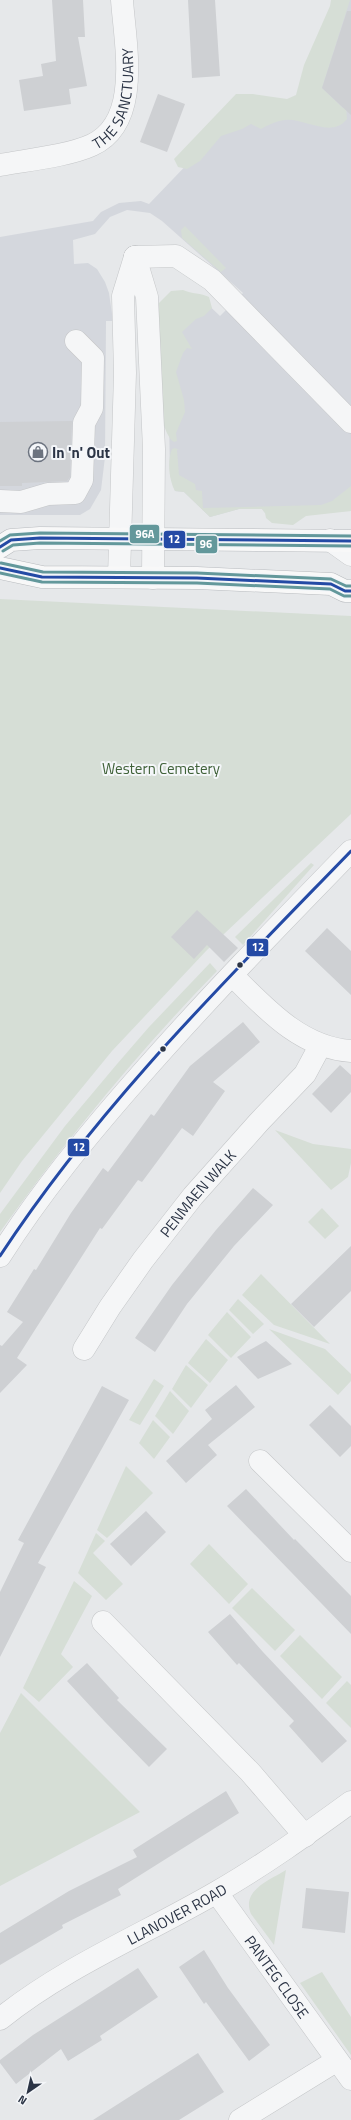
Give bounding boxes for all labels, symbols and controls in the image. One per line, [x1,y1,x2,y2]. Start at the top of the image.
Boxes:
street label: THE SANCTUARY [88,47,139,154]
shop icon: In 'n' Out [27,441,49,463]
place label: In 'n' Out [52,441,111,464]
line badge: 96A [129,524,160,544]
text: 96A [136,526,155,542]
line badge: 12 [163,530,186,549]
text: 12 [168,531,180,547]
line badge: 96 [195,535,218,554]
text: 96 [200,536,212,552]
park label: Western Cemetery [102,757,220,780]
line badge: 12 [246,938,269,957]
text: 12 [252,939,264,955]
unlabelled marker [235,960,245,970]
unlabelled marker [158,1044,168,1054]
line badge: 12 [67,1138,90,1157]
text: 12 [73,1139,85,1155]
street label: PENMAEN WALK [154,1144,241,1242]
street label: LLANOVER ROAD [123,1877,231,1950]
street label: PANTEG CLOSE [239,1930,315,2023]
north arrow [8,2072,48,2112]
text: N [15,2092,30,2109]

